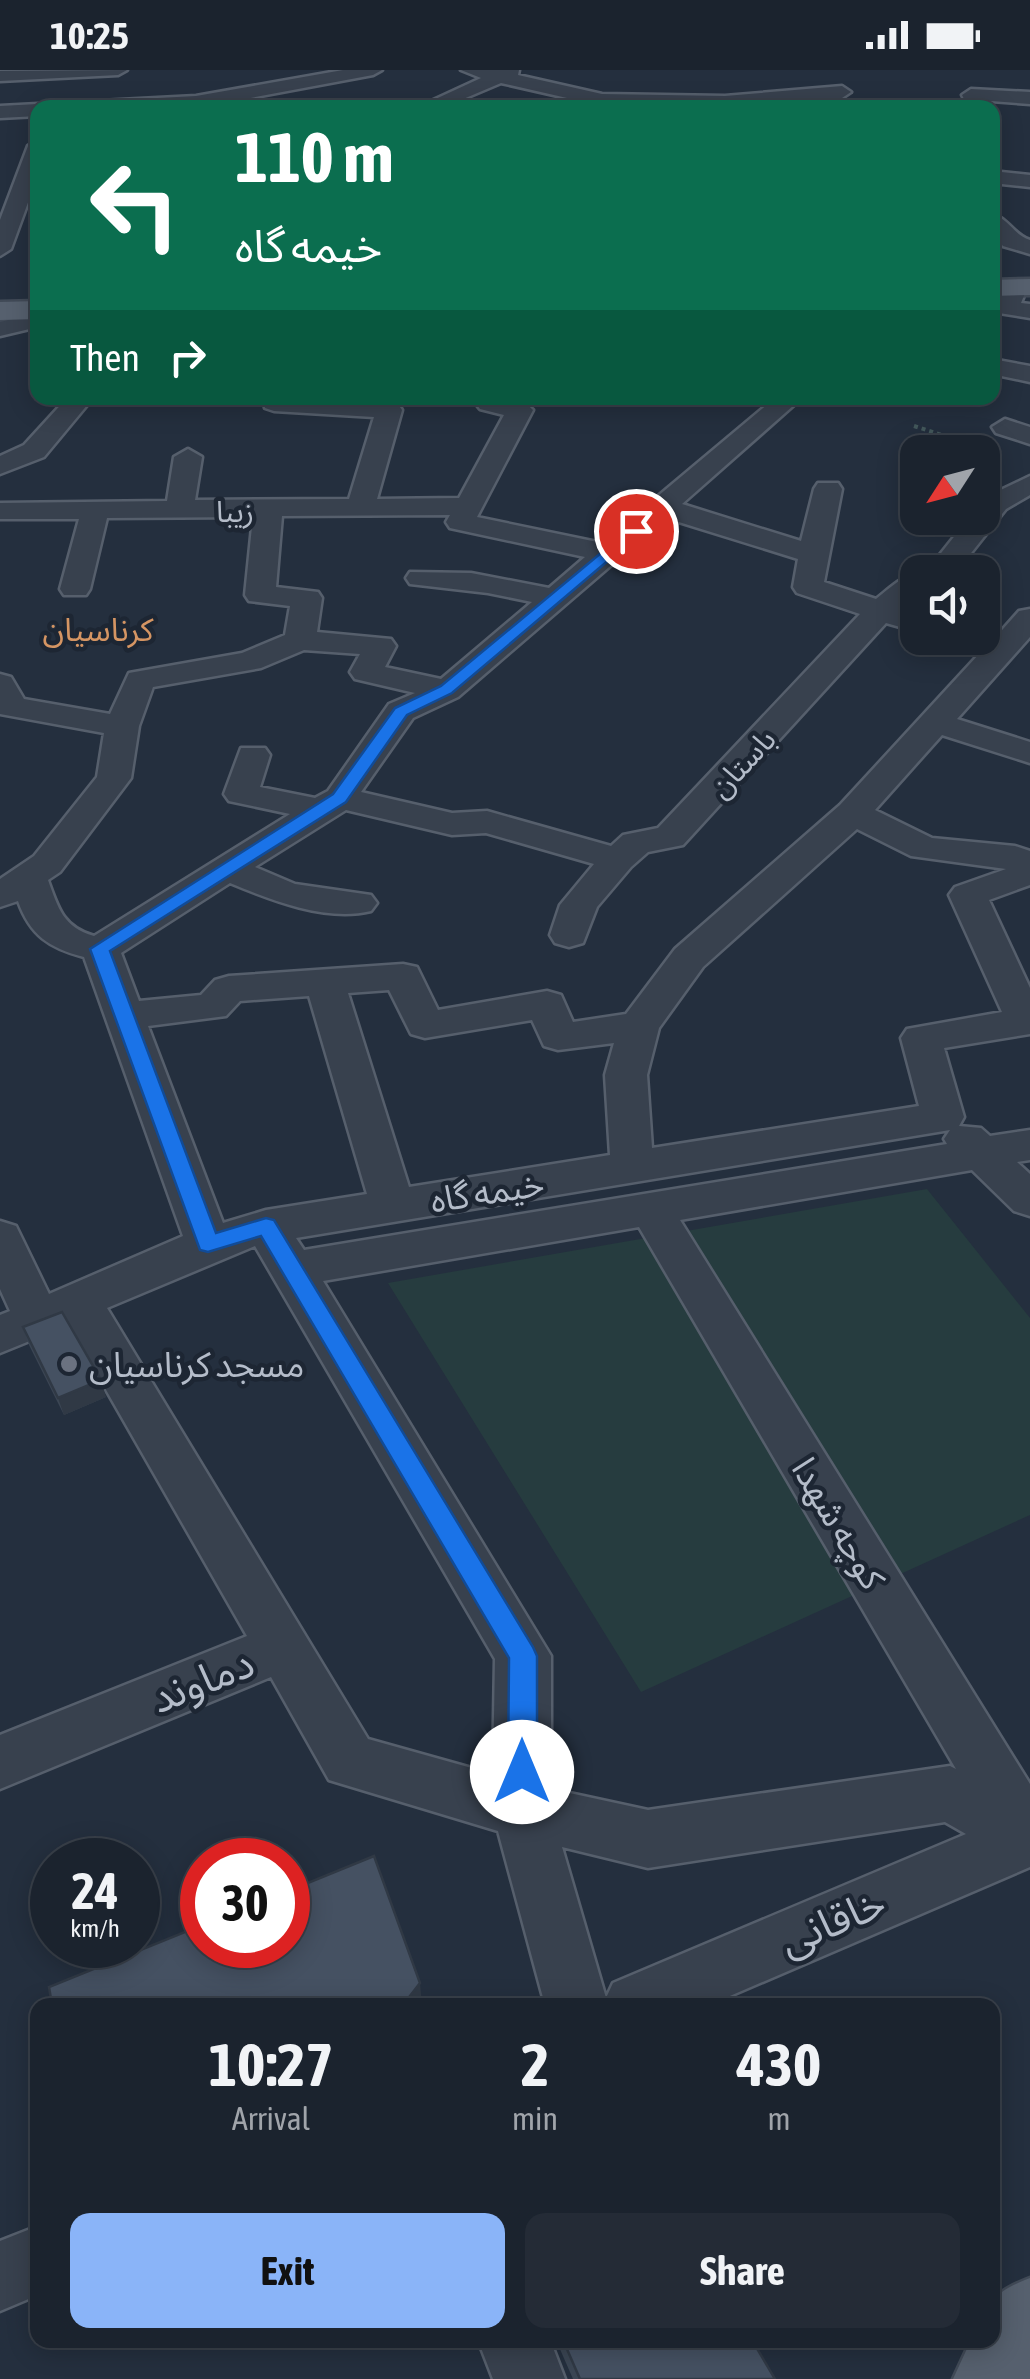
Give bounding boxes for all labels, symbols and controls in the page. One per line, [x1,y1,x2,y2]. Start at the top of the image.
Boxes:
text: 10:25 [50,14,129,57]
text: 110 m [235,117,394,197]
icon: left [70,140,200,270]
text: خیمه گاه [235,220,382,272]
icon: right [160,330,215,385]
text: Then [70,336,140,379]
north arrow [900,435,1000,535]
map controls [900,435,1000,655]
pin [594,489,679,574]
street label: زیبا [216,494,254,529]
icon: arrive [609,504,664,559]
button: sound [900,555,1000,655]
district label: کرناسیان [42,611,154,649]
street label: باستان [702,722,783,805]
street label: خیمه گاه [427,1162,547,1220]
place label: مسجد کرناسیان [89,1344,304,1385]
marker: مسجد کرناسیان [58,1353,80,1375]
street label: کوچه شهدا [782,1450,894,1598]
street label: دماوند [144,1638,261,1723]
position arrow [470,1720,574,1824]
speed limit sign: 30 [180,1838,310,1968]
text: 24 [71,1862,118,1920]
street label: خاقانی [772,1877,892,1966]
text: km/h [70,1914,120,1942]
text: 10:27 [209,2030,333,2099]
text: 2 [521,2030,549,2099]
text: 430 [737,2030,821,2099]
text: Arrival [232,2100,310,2137]
text: min [512,2100,558,2137]
text: m [767,2100,791,2137]
button: Exit [70,2213,505,2328]
button: Share [525,2213,960,2328]

